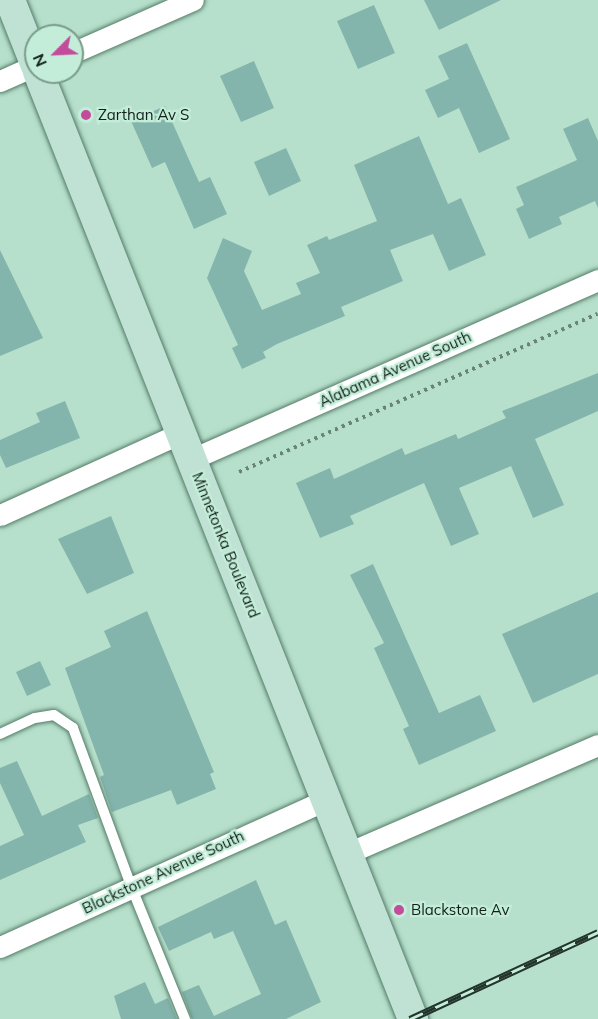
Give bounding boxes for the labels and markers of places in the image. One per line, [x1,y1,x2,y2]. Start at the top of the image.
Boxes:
place label: Zarthan Av S [98,106,189,124]
marker: Zarthan Av S [79,108,93,122]
place label: Blackstone Av [411,901,509,919]
marker: Blackstone Av [392,903,406,917]

